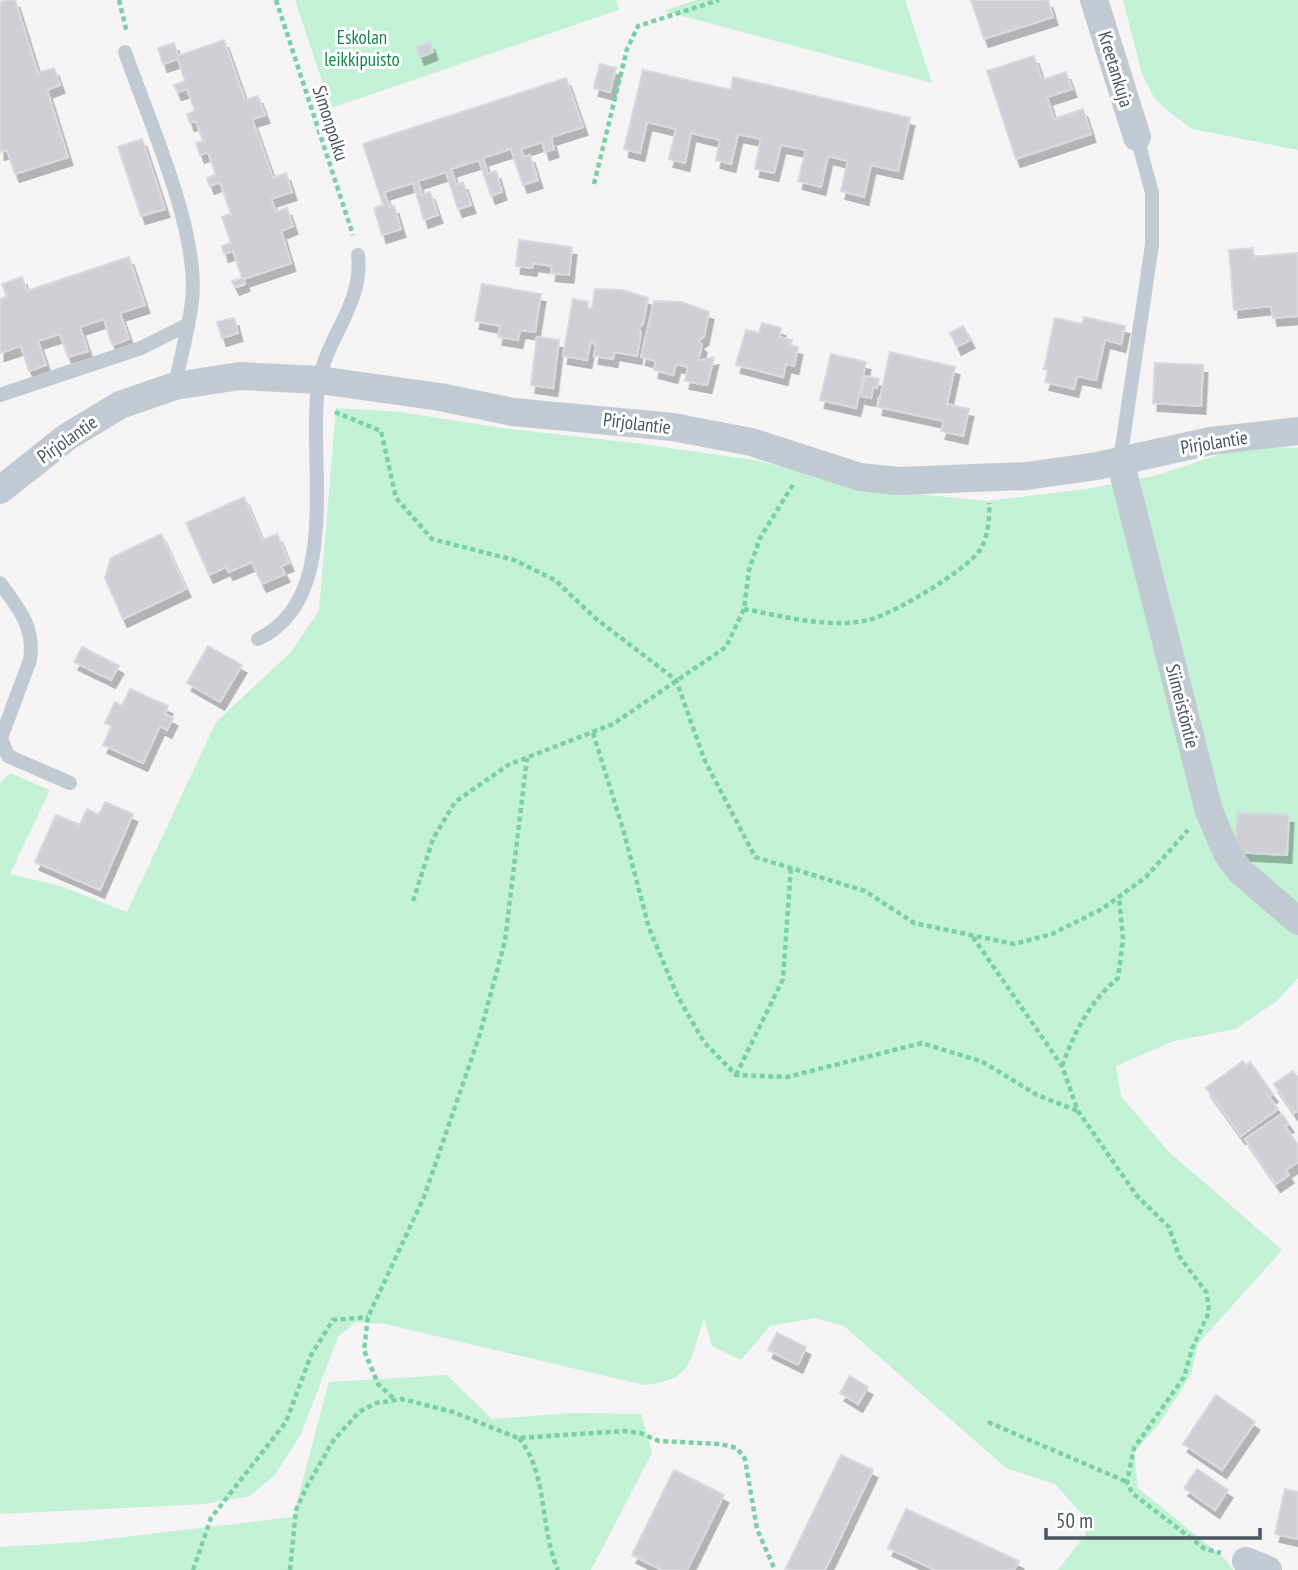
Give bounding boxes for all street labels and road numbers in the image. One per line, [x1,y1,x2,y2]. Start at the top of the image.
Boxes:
street label: Kreetankuja [1093,28,1139,110]
street label: Simonpolku [308,82,354,164]
street label: Pirjolantie [602,407,672,439]
street label: Pirjolantie [32,410,102,468]
street label: Pirjolantie [1179,425,1249,459]
street label: Siimeistöntie [1161,661,1205,751]

